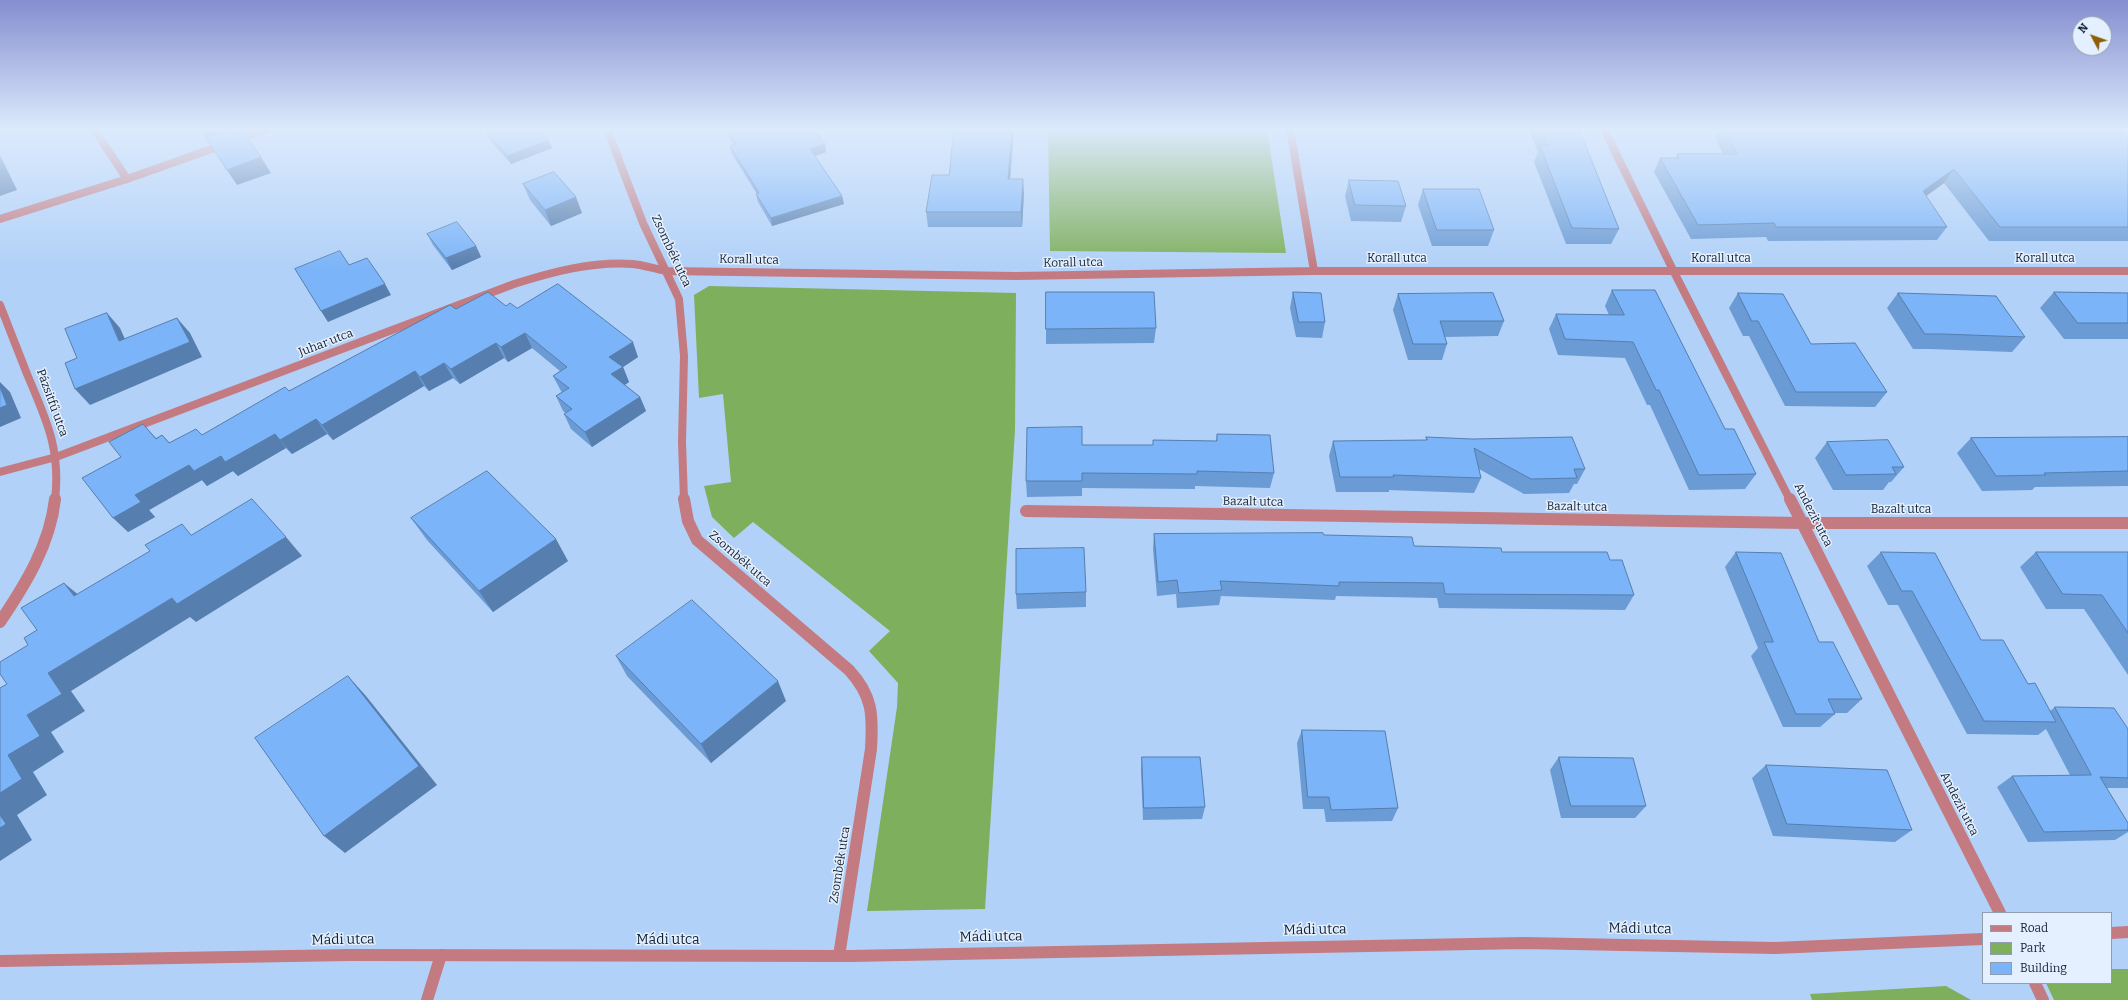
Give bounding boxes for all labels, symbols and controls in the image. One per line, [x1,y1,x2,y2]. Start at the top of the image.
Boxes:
north arrow [2072,16,2112,56]
text: N [2076,21,2091,36]
street label: Zsombék utca [648,213,694,289]
street label: Korall utca [719,252,779,268]
street label: Korall utca [1367,252,1427,266]
street label: Korall utca [1691,252,1751,266]
street label: Korall utca [2015,252,2075,266]
street label: Korall utca [1043,255,1103,271]
street label: Juhar utca [297,326,355,360]
street label: Pázsitfű utca [33,367,71,439]
street label: Andezit utca [1791,481,1835,549]
street label: Bazalt utca [1223,494,1283,510]
street label: Bazalt utca [1547,499,1607,515]
street label: Bazalt utca [1871,503,1931,517]
street label: Zsombék utca [706,528,774,590]
street label: Andezit utca [1937,770,1981,838]
street label: Zsombék utca [827,825,853,905]
legend [1982,912,2112,984]
street label: Mádi utca [1608,920,1672,938]
street label: Mádi utca [1283,921,1347,939]
text: Road [2020,921,2048,935]
street label: Mádi utca [959,928,1023,946]
street label: Mádi utca [311,931,375,949]
street label: Mádi utca [636,932,700,948]
text: Park [2020,941,2045,955]
text: Building [2020,961,2067,975]

